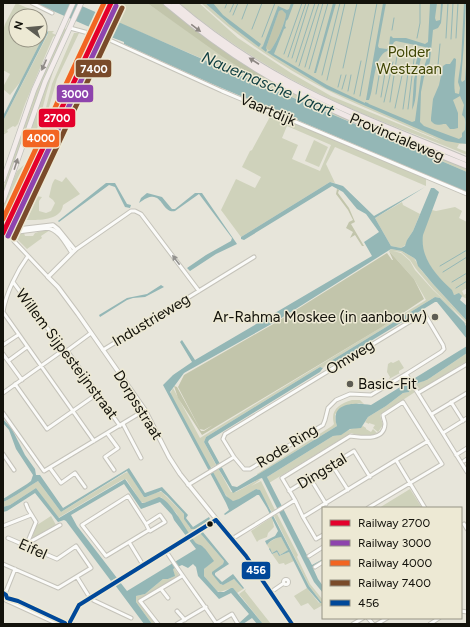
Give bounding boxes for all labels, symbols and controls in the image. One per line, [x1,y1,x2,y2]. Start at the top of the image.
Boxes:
north arrow [8,8,48,48]
text: N [11,19,26,31]
one-way arrow [190,24,201,32]
park label: Polder Westzaan [376,43,442,78]
water label: Nauernasche Vaart [199,48,338,121]
one-way arrow [249,57,259,65]
line badge: 7400 [75,59,112,78]
one-way arrow [41,60,47,71]
text: 7400 [80,63,108,76]
line badge: 3000 [56,84,94,103]
text: 3000 [61,88,89,101]
street label: Vaartdijk [237,90,300,130]
line badge: 2700 [38,108,76,128]
street label: Provincialeweg [347,109,447,165]
text: 2700 [44,112,70,125]
line badge: 4000 [22,129,60,148]
text: 4000 [27,132,55,145]
one-way arrow [13,158,19,170]
one-way arrow [172,254,180,265]
street label: Willem Sijpesteijnstraat [12,285,122,423]
street label: Industrieweg [109,290,193,350]
place label: Ar-Rahma Moskee (in aanbouw) [213,308,427,326]
marker: Ar-Rahma Moskee (in aanbouw) [430,312,440,322]
street label: Omweg [323,336,377,378]
street label: Dorpsstraat [110,367,167,443]
place label: Basic-Fit [358,375,417,393]
marker: Basic-Fit [345,379,355,389]
street label: Rode Ring [253,420,321,472]
street label: Dingstal [294,449,350,493]
legend [322,507,462,619]
text: Railway 2700 [358,516,430,530]
unlabelled marker [205,519,215,529]
street label: Eifel [16,535,50,563]
text: Railway 3000 [358,536,432,550]
text: Railway 4000 [358,556,432,570]
line badge: 456 [241,561,271,580]
text: 456 [246,564,266,577]
text: Railway 7400 [358,576,431,590]
text: 456 [358,596,379,610]

